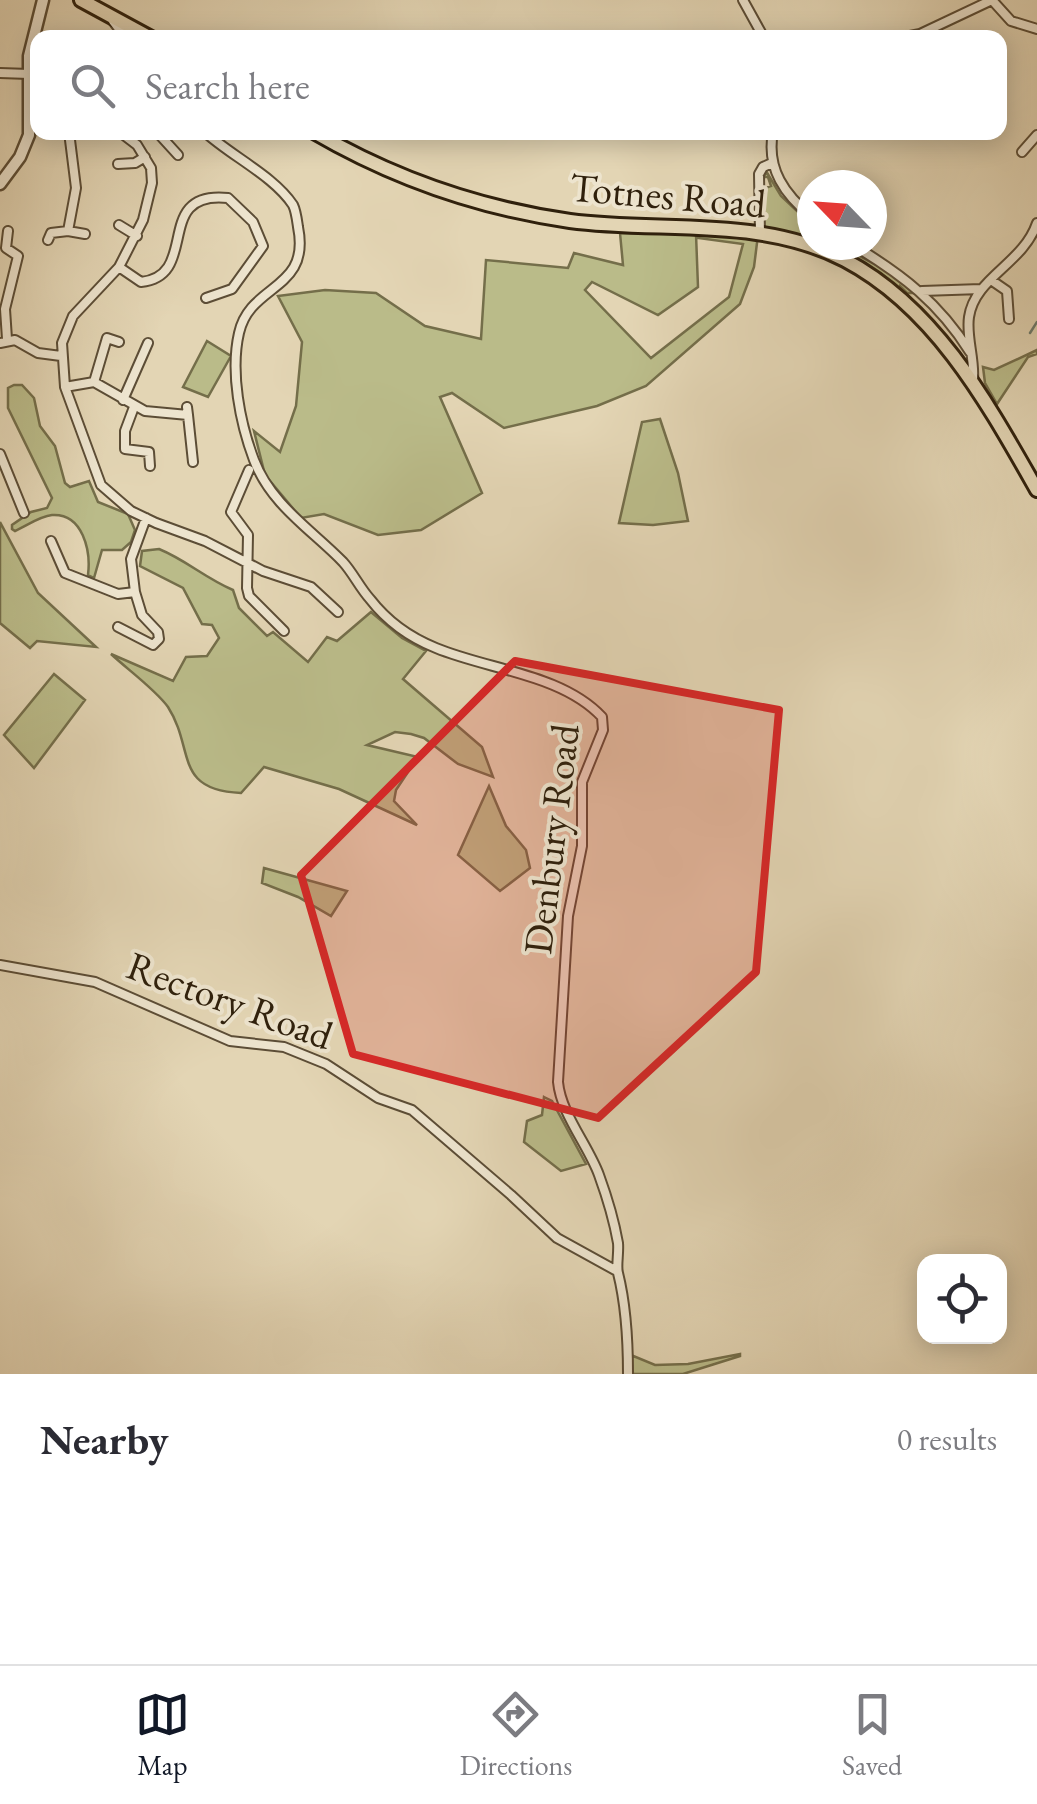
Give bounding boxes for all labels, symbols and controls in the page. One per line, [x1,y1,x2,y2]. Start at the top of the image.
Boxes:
search box [30,30,1007,140]
icon: search [65,58,120,113]
text: Search here [145,61,310,110]
street label: Totnes Road [568,161,769,230]
north arrow [797,170,887,260]
street label: Denbury Road [511,720,591,957]
street label: Rectory Road [120,939,341,1061]
map controls [917,1254,1007,1344]
button: locate [917,1254,1007,1344]
text: Nearby [40,1412,169,1467]
text: 0 results [897,1418,997,1460]
tab: Map [135,1687,190,1783]
tab: Directions [460,1687,572,1783]
tab: Saved [842,1687,902,1783]

